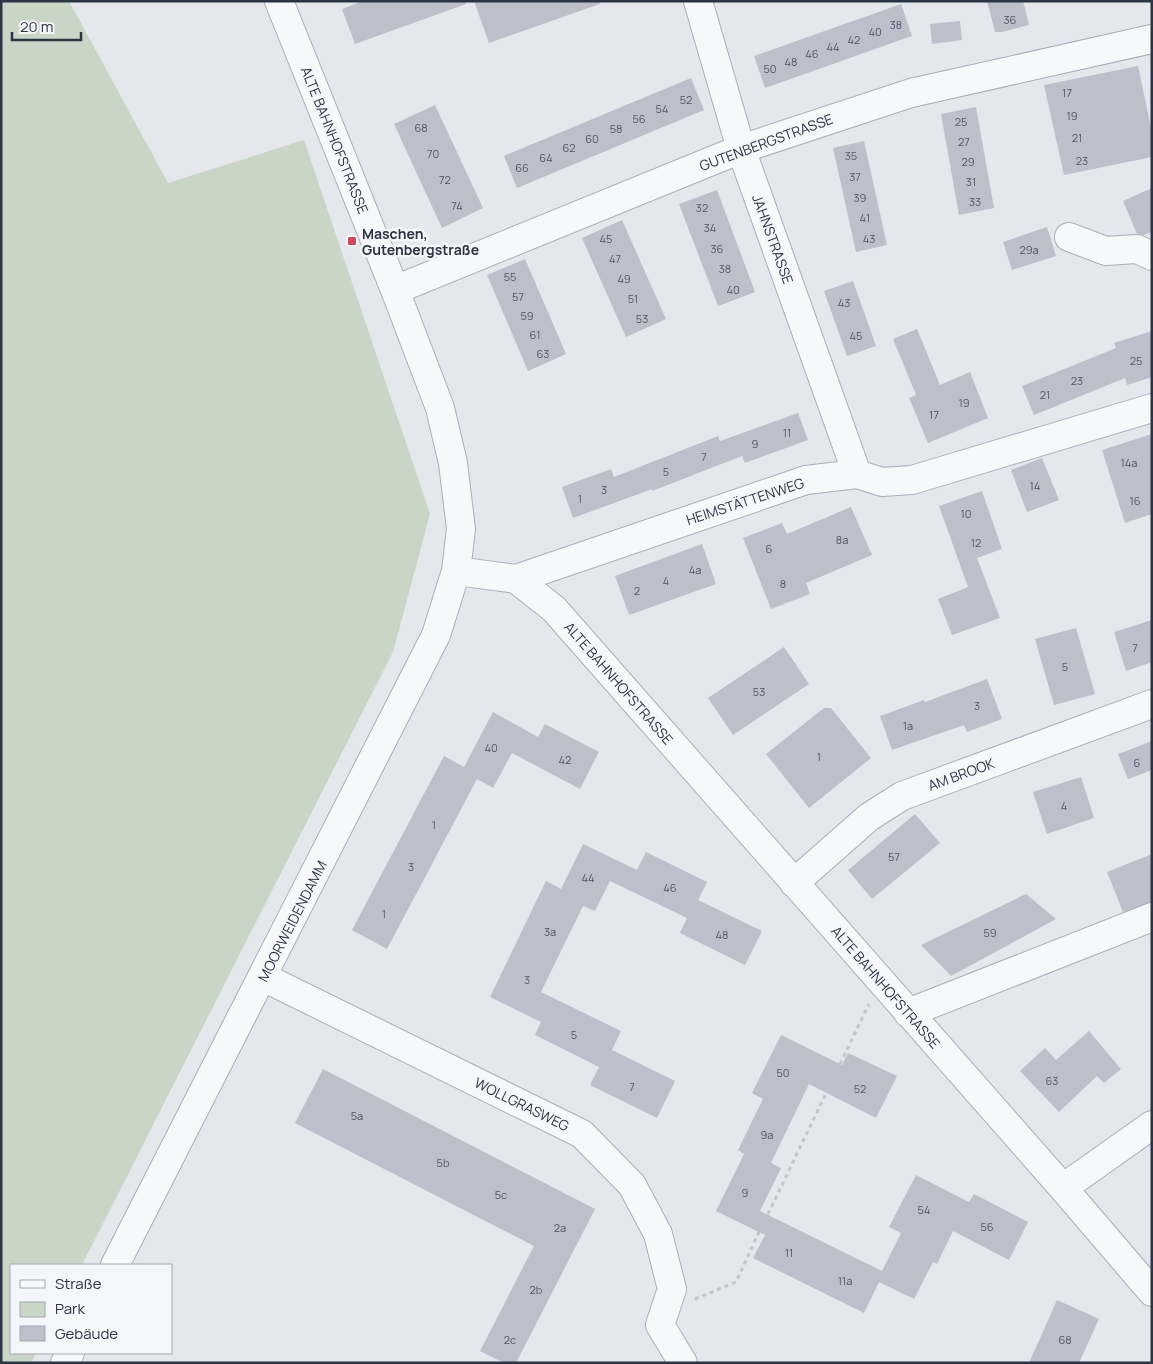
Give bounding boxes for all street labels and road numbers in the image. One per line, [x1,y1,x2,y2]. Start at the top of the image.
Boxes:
street label: ALTE BAHNHOFSTRASSE [297,64,373,216]
street label: GUTENBERGSTRASSE [697,109,835,175]
street label: JAHNSTRASSE [748,192,798,286]
street label: HEIMSTÄTTENWEG [684,473,807,529]
street label: ALTE BAHNHOFSTRASSE [560,618,678,748]
street label: AM BROOK [925,753,998,795]
street label: MOORWEIDENDAMM [253,857,331,985]
street label: ALTE BAHNHOFSTRASSE [827,922,945,1052]
street label: WOLLGRASWEG [471,1073,573,1135]

